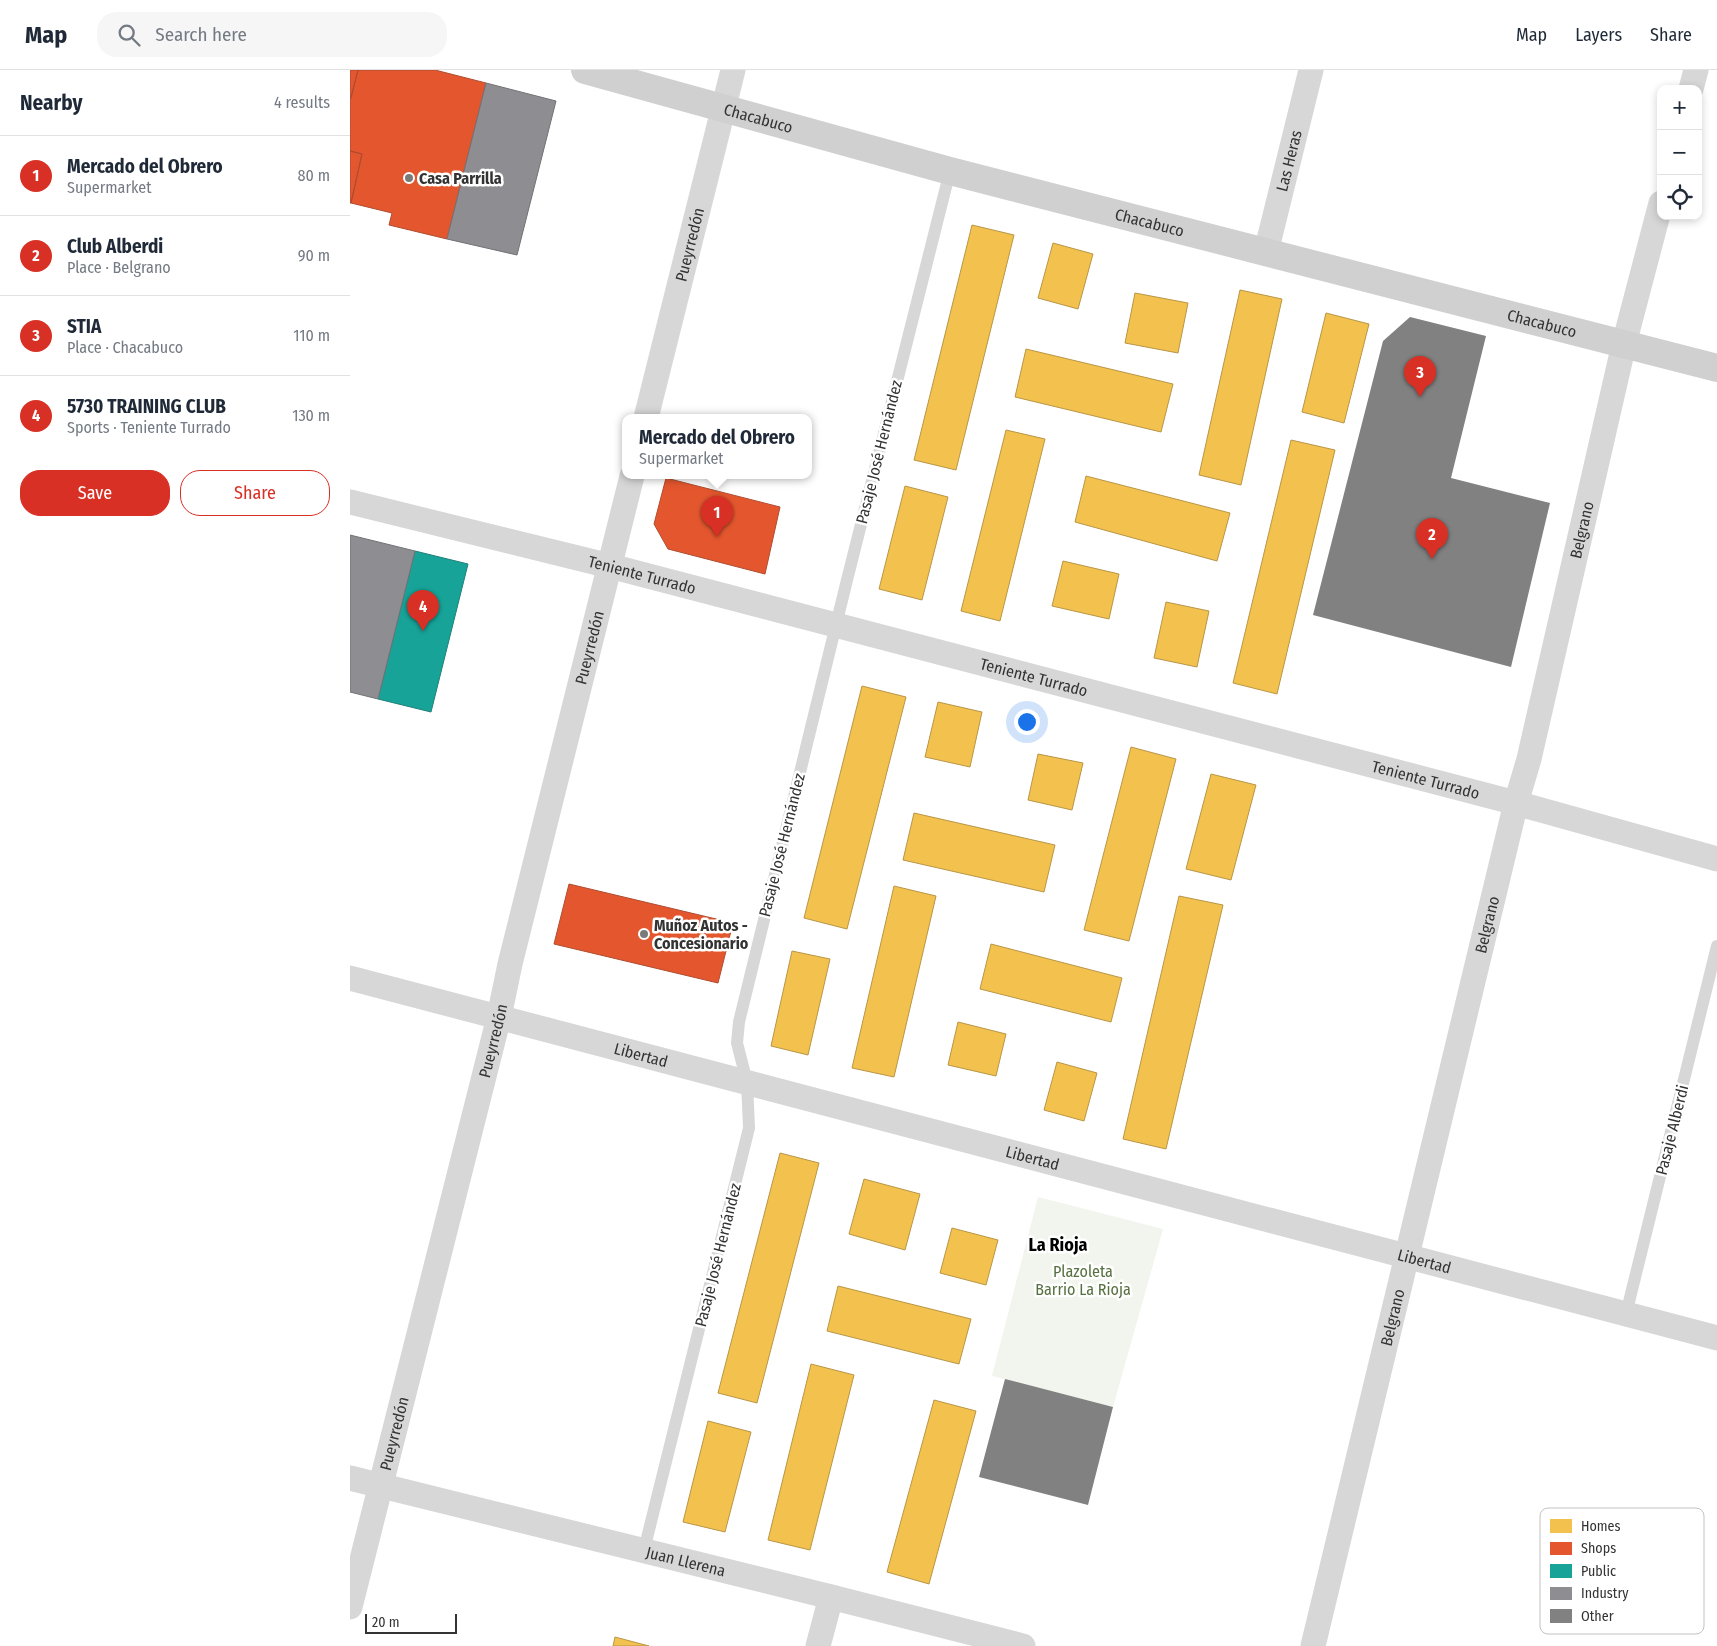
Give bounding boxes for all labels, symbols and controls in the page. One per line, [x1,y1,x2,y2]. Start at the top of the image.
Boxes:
search box [97,12,447,57]
text: Map [25,21,67,49]
icon: search [115,21,143,49]
text: Search here [155,23,247,46]
text: Map [1516,24,1547,46]
text: Layers [1575,24,1622,46]
text: Share [1650,24,1692,46]
map controls [1657,85,1702,220]
button: + [1657,85,1702,130]
text: Nearby [20,90,82,116]
text: 4 results [274,93,330,112]
street label: Chacabuco [722,99,795,137]
street label: Las Heras [1272,128,1305,193]
button: − [1657,130,1702,175]
text: Mercado del Obrero [67,155,223,178]
text: 1 [33,166,39,185]
text: 80 m [298,166,330,185]
place label: Casa Parrilla [419,169,502,188]
marker: Casa Parrilla [403,172,415,184]
button: locate [1657,175,1702,220]
text: Supermarket [67,178,151,197]
street label: Chacabuco [1113,204,1186,240]
street label: Pueyrredón [671,205,708,283]
text: Club Alberdi [67,235,163,258]
text: 2 [32,246,40,265]
text: 90 m [298,246,330,265]
text: Place · Belgrano [67,258,171,277]
street label: Chacabuco [1505,305,1579,341]
text: STIA [67,315,101,338]
text: 3 [32,326,40,345]
text: 110 m [293,326,330,345]
text: Place · Chacabuco [67,338,183,357]
pin: 3 [1404,356,1436,397]
street label: Pasaje José Hernández [852,378,906,526]
text: 5730 TRAINING CLUB [67,395,226,418]
text: 4 [32,406,40,425]
text: 130 m [292,406,330,425]
popup [622,414,812,479]
text: Sports · Teniente Turrado [67,418,231,437]
text: Mercado del Obrero [639,426,795,449]
text: Supermarket [639,449,724,468]
button: Save [20,470,170,516]
button: Share [180,470,330,516]
pin: 1 [701,496,733,537]
street label: Belgrano [1566,499,1597,560]
pin: 2 [1416,518,1448,559]
street label: Teniente Turrado [586,551,698,598]
pin: 4 [407,590,439,631]
street label: Pueyrredón [571,609,608,686]
street label: Teniente Turrado [978,654,1090,700]
your location [1014,709,1040,735]
street label: Teniente Turrado [1370,756,1482,803]
street label: Pasaje José Hernández [755,771,809,919]
street label: Belgrano [1471,894,1503,955]
place label: Muñoz Autos - Concesionario [654,916,749,953]
marker: Muñoz Autos - Concesionario [638,928,650,940]
street label: Pueyrredón [475,1002,511,1080]
street label: Libertad [612,1039,670,1071]
street label: Pasaje Alberdi [1652,1083,1692,1177]
street label: Libertad [1004,1142,1062,1174]
street label: Pasaje José Hernández [691,1181,745,1329]
district label: La Rioja [1029,1234,1088,1256]
street label: Libertad [1395,1245,1453,1277]
park label: Plazoleta Barrio La Rioja [1035,1262,1131,1299]
street label: Belgrano [1376,1287,1408,1348]
street label: Pueyrredón [375,1395,412,1472]
legend [1540,1508,1704,1634]
text: Homes [1581,1518,1621,1535]
text: Shops [1581,1540,1616,1557]
street label: Juan Llerena [644,1542,728,1580]
text: Public [1581,1563,1616,1580]
text: Industry [1581,1585,1629,1602]
text: Other [1581,1608,1614,1625]
scale bar [365,1611,458,1634]
text: 20 m [372,1614,400,1631]

